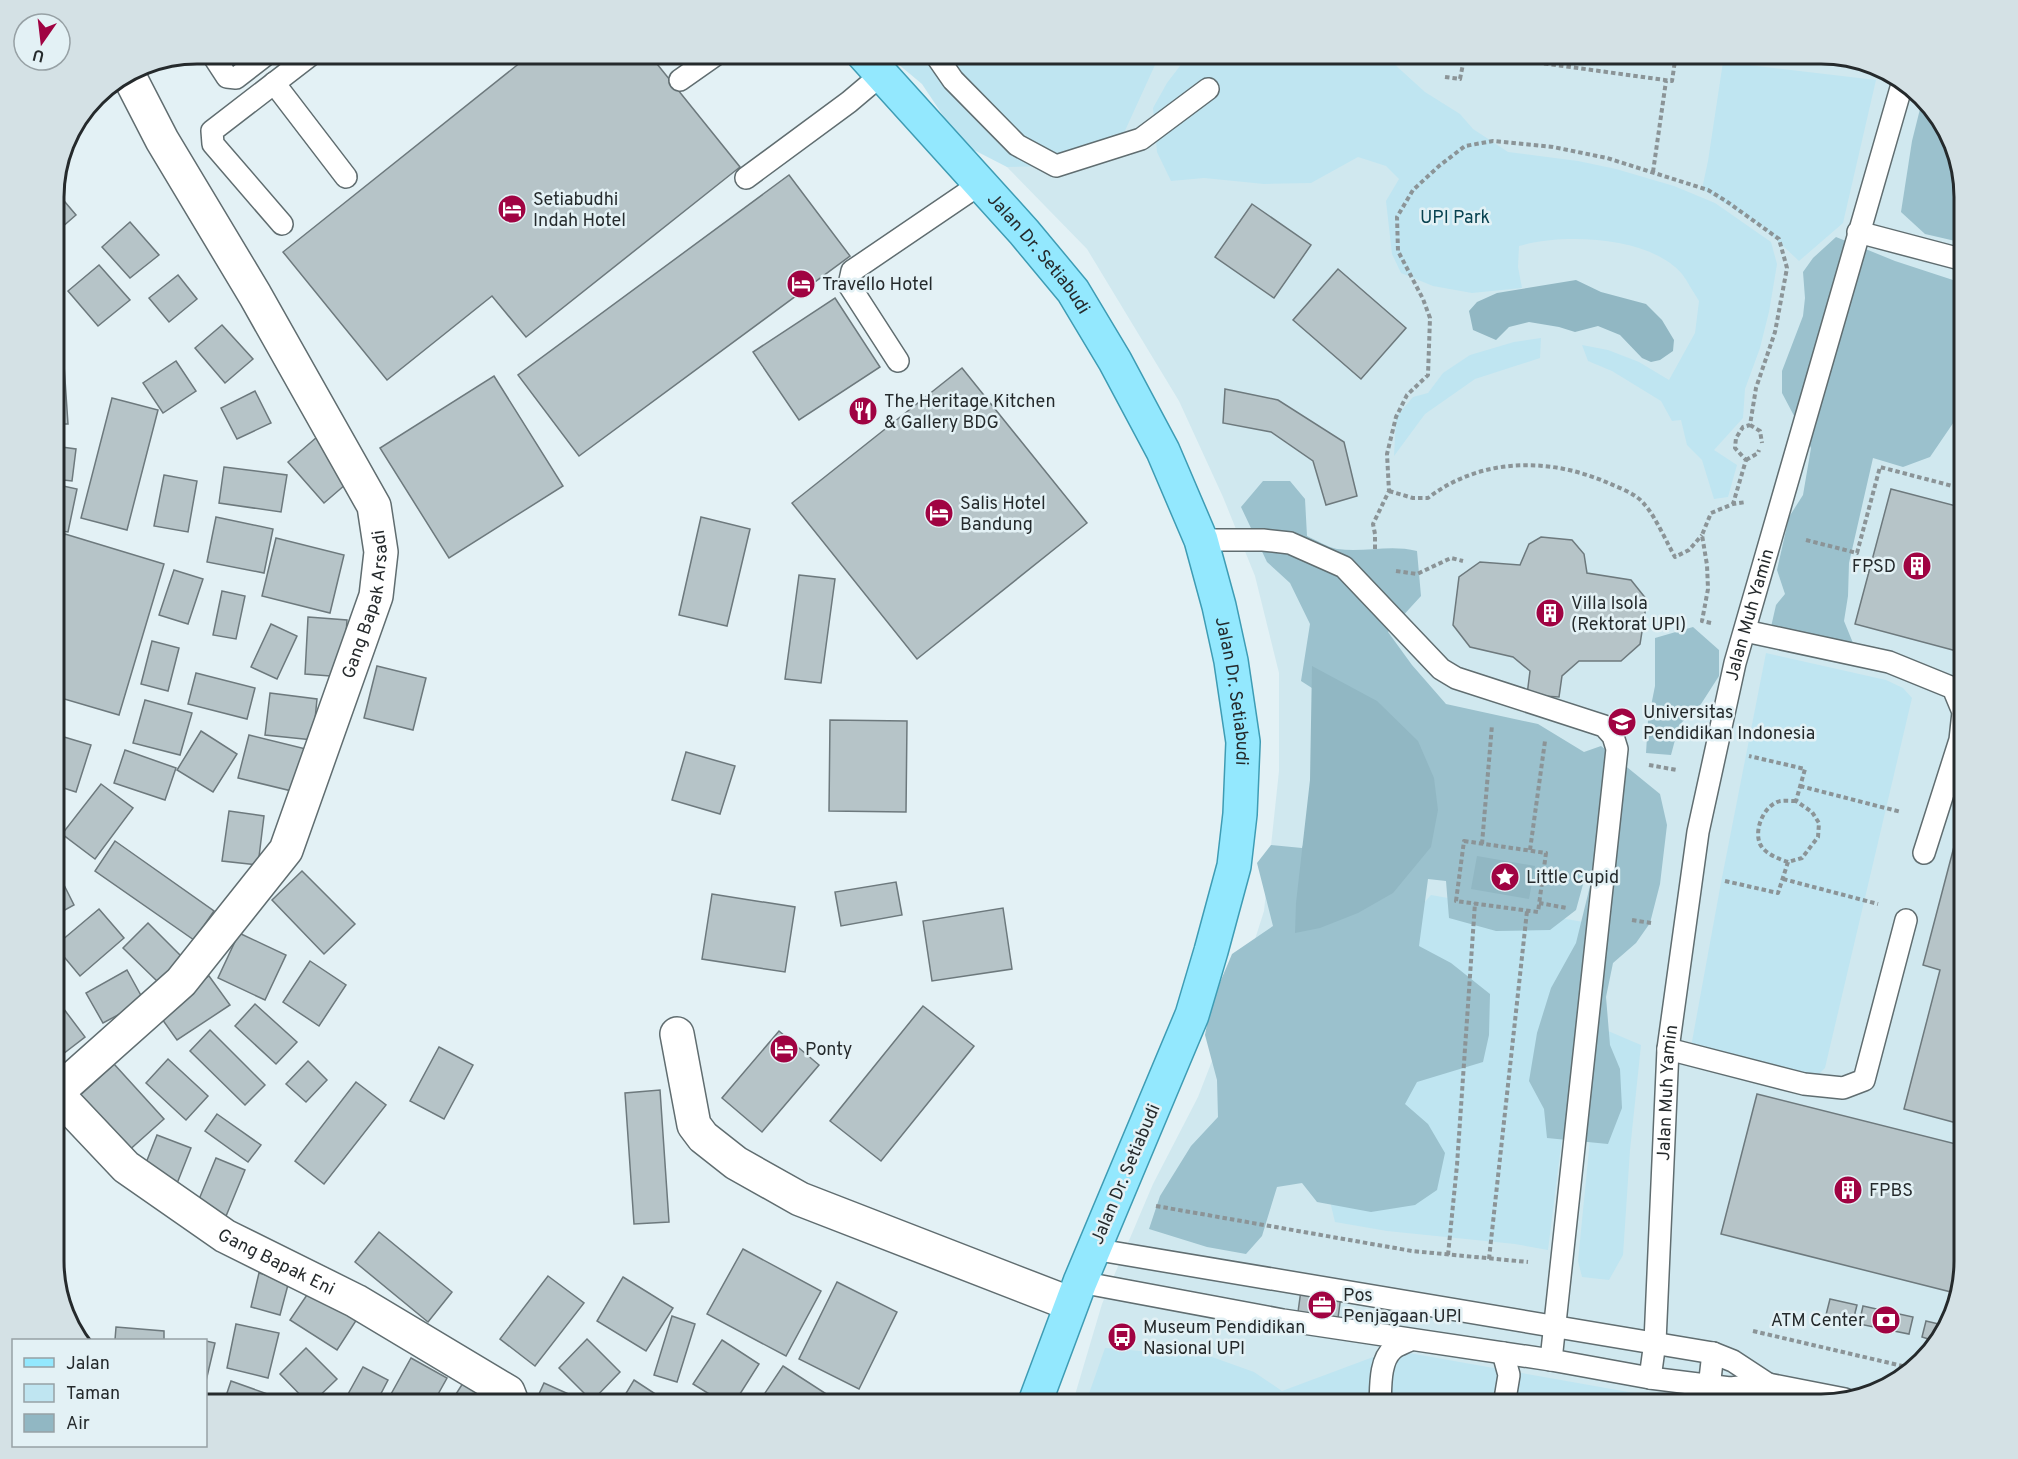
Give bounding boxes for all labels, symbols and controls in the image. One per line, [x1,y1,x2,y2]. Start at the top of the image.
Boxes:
north arrow [12,12,72,72]
text: U [31,44,47,66]
place label: Setiabudhi Indah Hotel [533,189,626,233]
street label: Jalan Dr. Setiabudi [981,189,1094,319]
hotel icon: Setiabudhi Indah Hotel [496,193,528,225]
park label: UPI Park [1420,207,1490,230]
hotel icon: Travello Hotel [785,268,817,300]
place label: Travello Hotel [822,274,933,297]
place label: The Heritage Kitchen & Gallery BDG [884,391,1056,435]
restaurant icon: The Heritage Kitchen & Gallery BDG [847,395,879,427]
place label: Salis Hotel Bandung [960,493,1046,537]
hotel icon: Salis Hotel Bandung [923,497,955,529]
street label: Gang Bapak Arsadi [338,528,394,682]
street label: Jalan Muh Yamin [1721,546,1780,683]
building icon: FPSD [1901,550,1933,582]
place label: FPSD [1852,556,1896,579]
place label: Villa Isola (Rektorat UPI) [1571,593,1686,637]
building icon: Villa Isola (Rektorat UPI) [1534,597,1566,629]
street label: Jalan Dr. Setiabudi [1209,615,1253,766]
place label: Universitas Pendidikan Indonesia [1643,702,1815,746]
school or university icon: Universitas Pendidikan Indonesia [1606,706,1638,738]
place icon: Little Cupid [1489,861,1521,893]
place label: Little Cupid [1526,867,1619,890]
street label: Jalan Muh Yamin [1653,1023,1684,1161]
hotel icon: Ponty [768,1033,800,1065]
place label: Ponty [805,1039,852,1062]
street label: Jalan Dr. Setiabudi [1086,1101,1166,1248]
building icon: FPBS [1832,1174,1864,1206]
place label: FPBS [1869,1180,1913,1203]
street label: Gang Bapak Eni [212,1224,338,1302]
place label: Pos Penjagaan UPI [1343,1285,1462,1329]
office icon: Pos Penjagaan UPI [1306,1289,1338,1321]
bank icon: ATM Center [1870,1304,1902,1336]
place label: ATM Center [1771,1310,1865,1333]
place label: Museum Pendidikan Nasional UPI [1143,1317,1305,1361]
bus stop icon: Museum Pendidikan Nasional UPI [1106,1321,1138,1353]
legend [12,1339,207,1447]
text: Jalan [66,1353,110,1376]
text: Taman [66,1383,120,1406]
text: Air [66,1413,90,1436]

